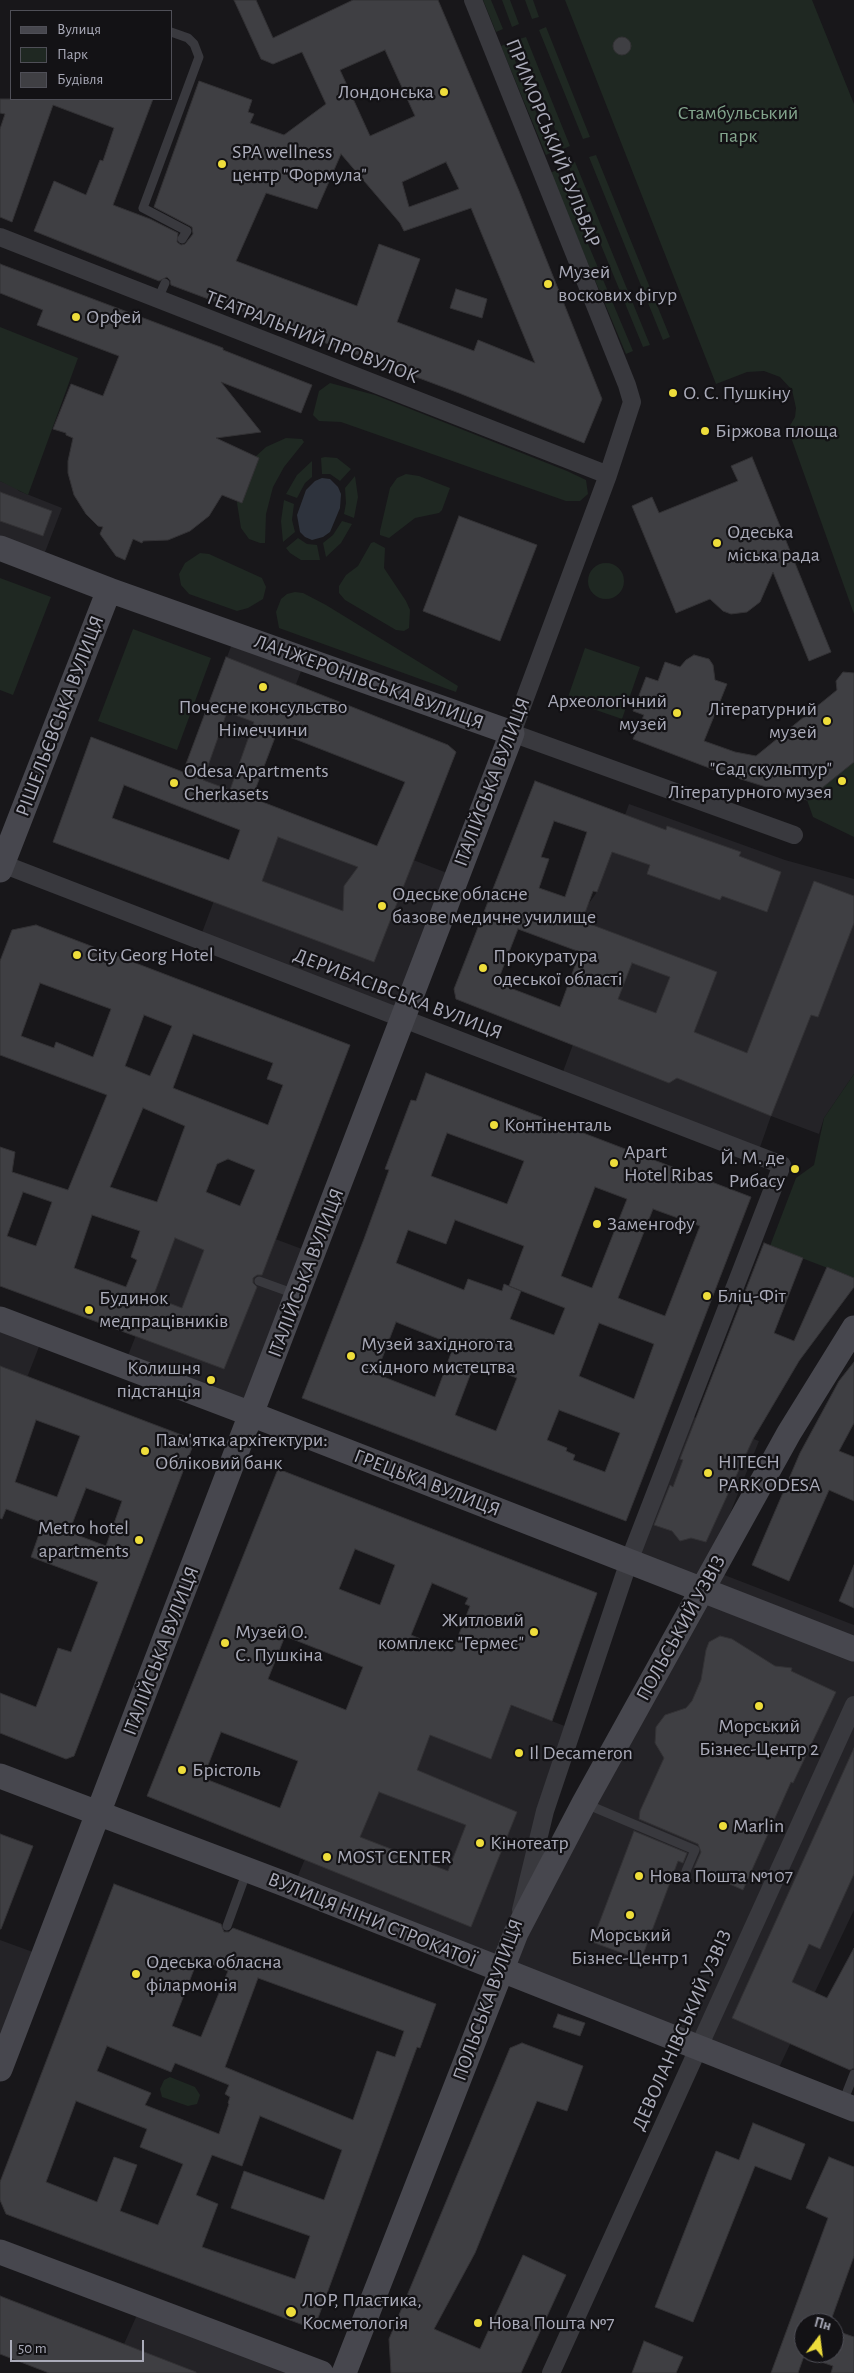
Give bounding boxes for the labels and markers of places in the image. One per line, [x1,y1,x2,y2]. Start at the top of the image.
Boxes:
place label: Лондонська [338,80,434,104]
marker: Лондонська [438,86,450,98]
place label: SPA wellness центр "Формула" [232,140,367,187]
marker: SPA wellness центр "Формула" [216,158,228,170]
place label: Музей воскових фігур [558,260,677,307]
marker: Музей воскових фігур [542,278,554,290]
place label: Орфей [86,305,141,329]
marker: Орфей [70,311,82,323]
place label: О. С. Пушкіну [683,381,791,405]
marker: О. С. Пушкіну [667,387,679,399]
place label: Біржова площа [715,419,838,443]
marker: Біржова площа [699,425,711,437]
place label: Одеська міська рада [727,520,820,567]
marker: Одеська міська рада [711,537,723,549]
marker: Почесне консульство Німеччини [257,681,269,693]
place label: Археологічний музей [547,689,667,736]
place label: Почесне консульство Німеччини [178,695,348,742]
place label: Літературний музей [708,697,817,744]
marker: Археологічний музей [671,707,683,719]
marker: Літературний музей [821,715,833,727]
place label: "Сад скульптур" Літературного музея [668,757,832,804]
place label: Odesa Apartments Cherkasets [184,759,329,806]
marker: "Сад скульптур" Літературного музея [836,775,848,787]
marker: Odesa Apartments Cherkasets [168,777,180,789]
place label: Одеське обласне базове медичне училище [392,882,596,929]
marker: Одеське обласне базове медичне училище [376,900,388,912]
place label: City Georg Hotel [87,943,214,967]
place label: Прокуратура одеської області [493,944,622,991]
marker: City Georg Hotel [71,949,83,961]
marker: Прокуратура одеської області [477,962,489,974]
place label: Контіненталь [504,1113,611,1137]
marker: Контіненталь [488,1119,500,1131]
place label: Apart Hotel Ribas [624,1140,714,1187]
place label: Й. М. де Рибасу [720,1146,785,1193]
marker: Apart Hotel Ribas [608,1157,620,1169]
marker: Й. М. де Рибасу [789,1163,801,1175]
place label: Заменгофу [607,1212,695,1236]
marker: Заменгофу [591,1218,603,1230]
place label: Бліц-Фіт [717,1284,786,1308]
place label: Будинок медпрацівників [99,1286,228,1333]
marker: Бліц-Фіт [701,1290,713,1302]
marker: Будинок медпрацівників [83,1304,95,1316]
place label: Музей західного та східного мистецтва [361,1332,515,1379]
marker: Музей західного та східного мистецтва [345,1350,357,1362]
place label: Колишня підстанція [117,1356,201,1403]
marker: Колишня підстанція [205,1374,217,1386]
place label: Пам'ятка архітектури: Обліковий банк [155,1428,328,1475]
marker: Пам'ятка архітектури: Обліковий банк [139,1445,151,1457]
place label: HITECH PARK ODESA [718,1450,821,1497]
marker: HITECH PARK ODESA [702,1467,714,1479]
place label: Metro hotel apartments [38,1516,129,1563]
marker: Metro hotel apartments [133,1534,145,1546]
place label: Житловий комплекс "Гермес" [378,1608,524,1655]
place label: Музей О. С. Пушкіна [235,1620,323,1667]
marker: Житловий комплекс "Гермес" [528,1626,540,1638]
marker: Музей О. С. Пушкіна [219,1637,231,1649]
marker: Морський Бізнес-Центр 2 [753,1700,765,1712]
place label: Морський Бізнес-Центр 2 [699,1714,819,1761]
place label: Il Decameron [529,1741,633,1765]
marker: Il Decameron [513,1747,525,1759]
place label: Брістоль [192,1758,260,1782]
marker: Брістоль [176,1764,188,1776]
place label: Marlin [733,1814,784,1838]
marker: Marlin [717,1820,729,1832]
place label: Кінотеатр [490,1831,569,1855]
marker: Кінотеатр [474,1837,486,1849]
place label: MOST CENTER [337,1845,452,1869]
marker: MOST CENTER [321,1851,333,1863]
place label: Нова Пошта №107 [649,1864,793,1888]
marker: Нова Пошта №107 [633,1870,645,1882]
marker: Морський Бізнес-Центр 1 [624,1909,636,1921]
place label: Морський Бізнес-Центр 1 [571,1923,689,1970]
place label: Одеська обласна філармонія [146,1950,282,1997]
marker: Одеська обласна філармонія [130,1968,142,1980]
place label: ЛОР, Пластика, Косметологія [302,2288,422,2335]
marker: ЛОР, Пластика, Косметологія [284,2305,298,2319]
place label: Нова Пошта №7 [488,2311,615,2335]
marker: Нова Пошта №7 [472,2317,484,2329]

